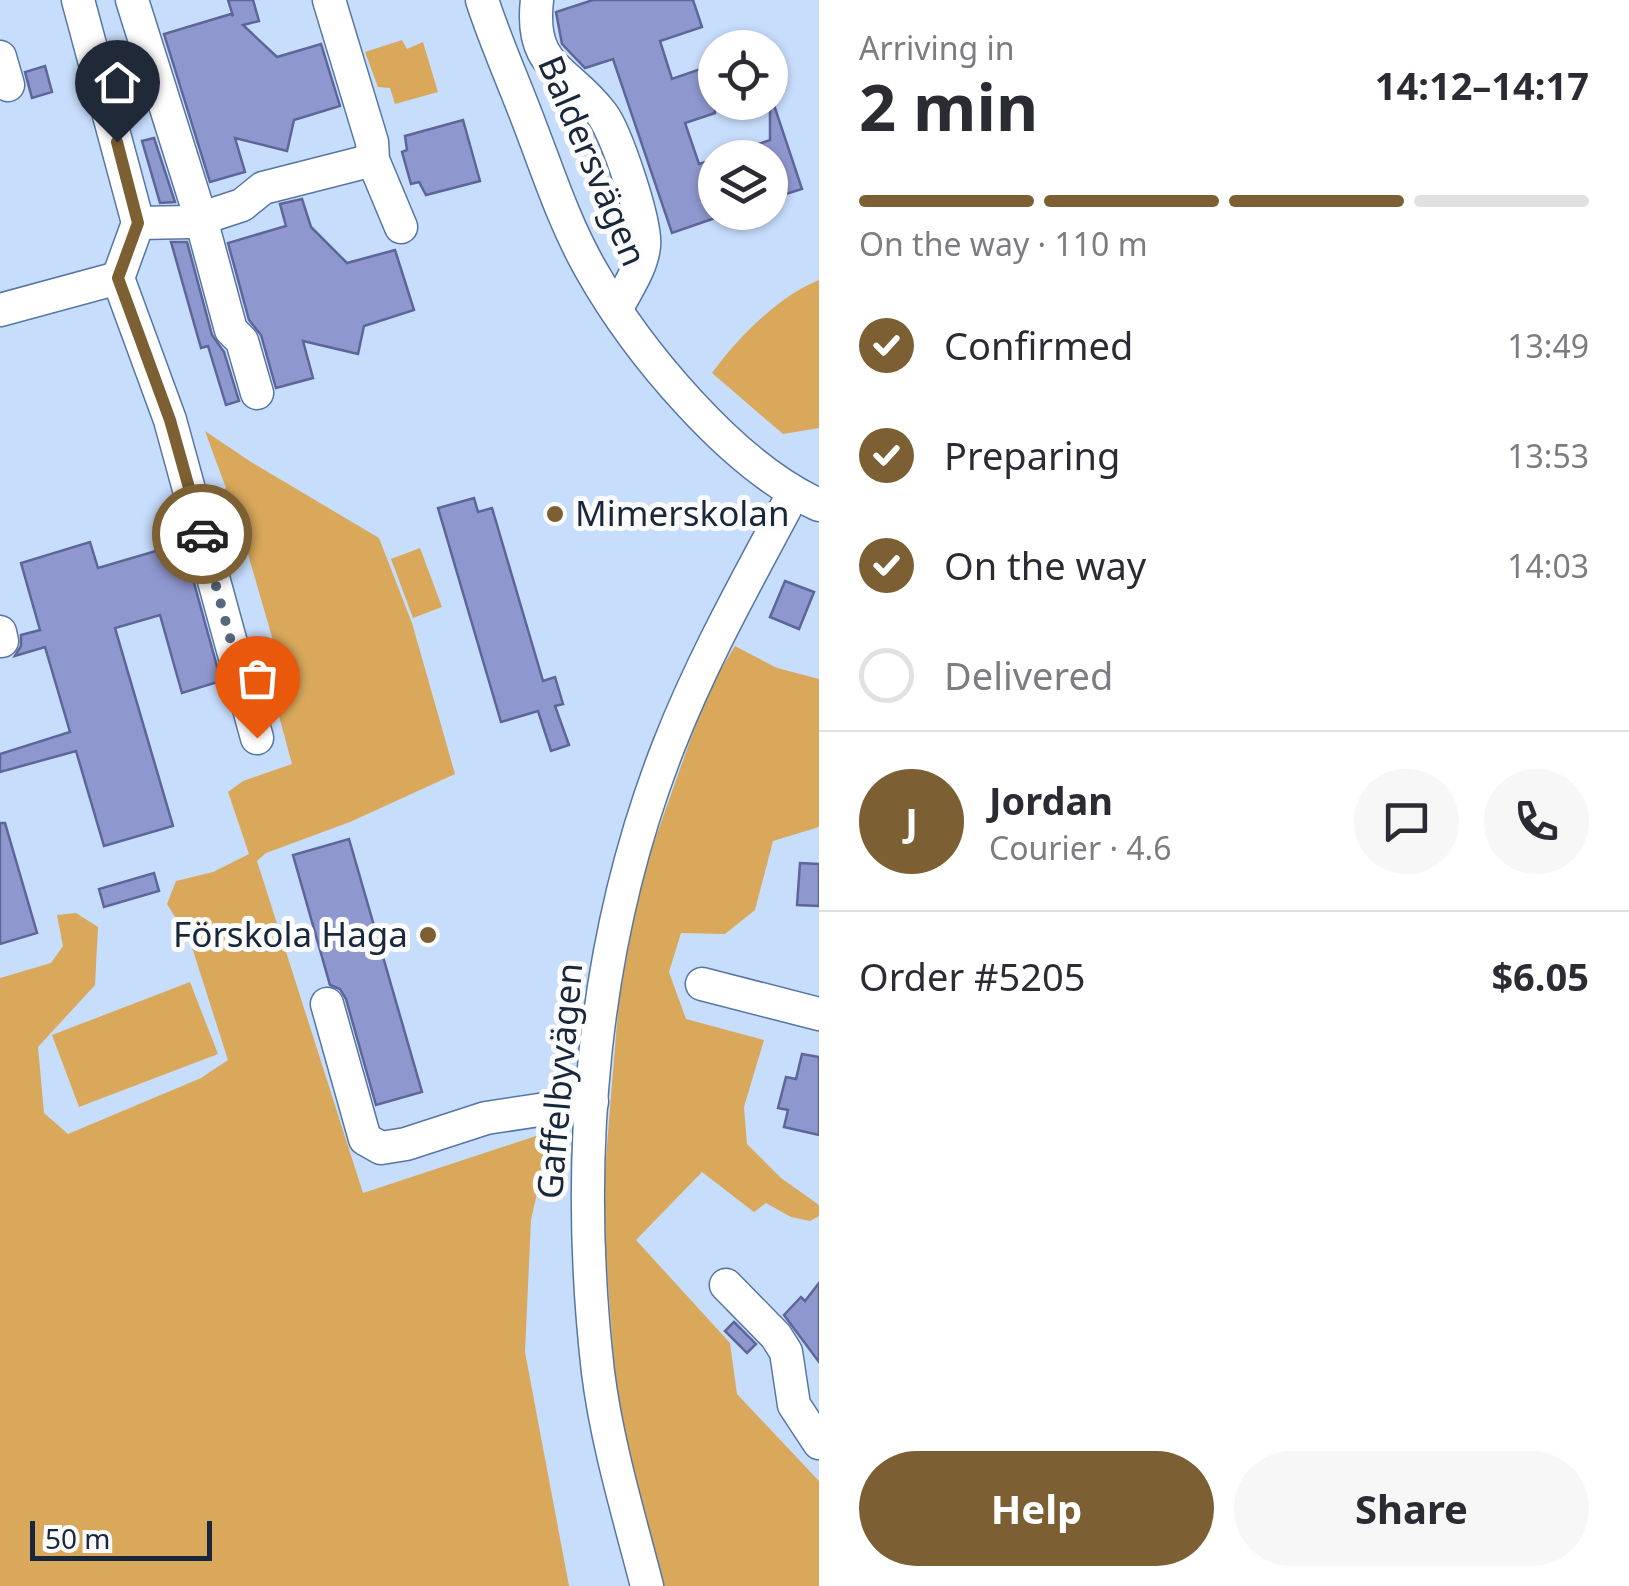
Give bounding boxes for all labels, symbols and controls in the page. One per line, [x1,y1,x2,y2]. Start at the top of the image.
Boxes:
text: Arriving in [859,26,1014,69]
map controls [698,30,788,230]
button: locate [698,30,788,120]
pin [75,40,160,143]
street label: Baldersvägen [528,48,659,273]
icon: home [90,55,145,110]
text: 14:12–14:17 [1375,59,1589,111]
text: 2 min [859,62,1038,150]
button: layers [698,140,788,230]
text: On the way · 110 m [859,222,1148,265]
icon: check [859,318,914,373]
text: Confirmed [944,319,1133,371]
text: 13:49 [1507,324,1589,367]
icon: check [859,428,914,483]
text: Preparing [944,429,1120,481]
text: 13:53 [1507,434,1589,477]
courier [152,484,252,584]
place label: Mimerskolan [575,489,790,536]
marker: Mimerskolan [544,503,566,525]
icon: car [175,507,230,562]
icon: check [859,538,914,593]
text: On the way [944,539,1146,591]
text: 14:03 [1507,544,1589,587]
pin [215,636,300,739]
text: Delivered [944,649,1113,701]
icon: bag [230,651,285,706]
button: chat [1354,769,1459,874]
button: phone [1484,769,1589,874]
text: Jordan [989,774,1113,826]
text: J [905,795,918,847]
text: Courier · 4.6 [989,826,1172,869]
place label: Förskola Haga [173,910,408,957]
marker: Förskola Haga [417,924,439,946]
text: Order #5205 [859,950,1085,1002]
text: $6.05 [1491,950,1589,1002]
street label: Gaffelbyvägen [525,961,592,1201]
button: Help [859,1451,1214,1566]
button: Share [1234,1451,1589,1566]
scale bar [30,1516,212,1560]
text: 50 m [45,1519,111,1557]

